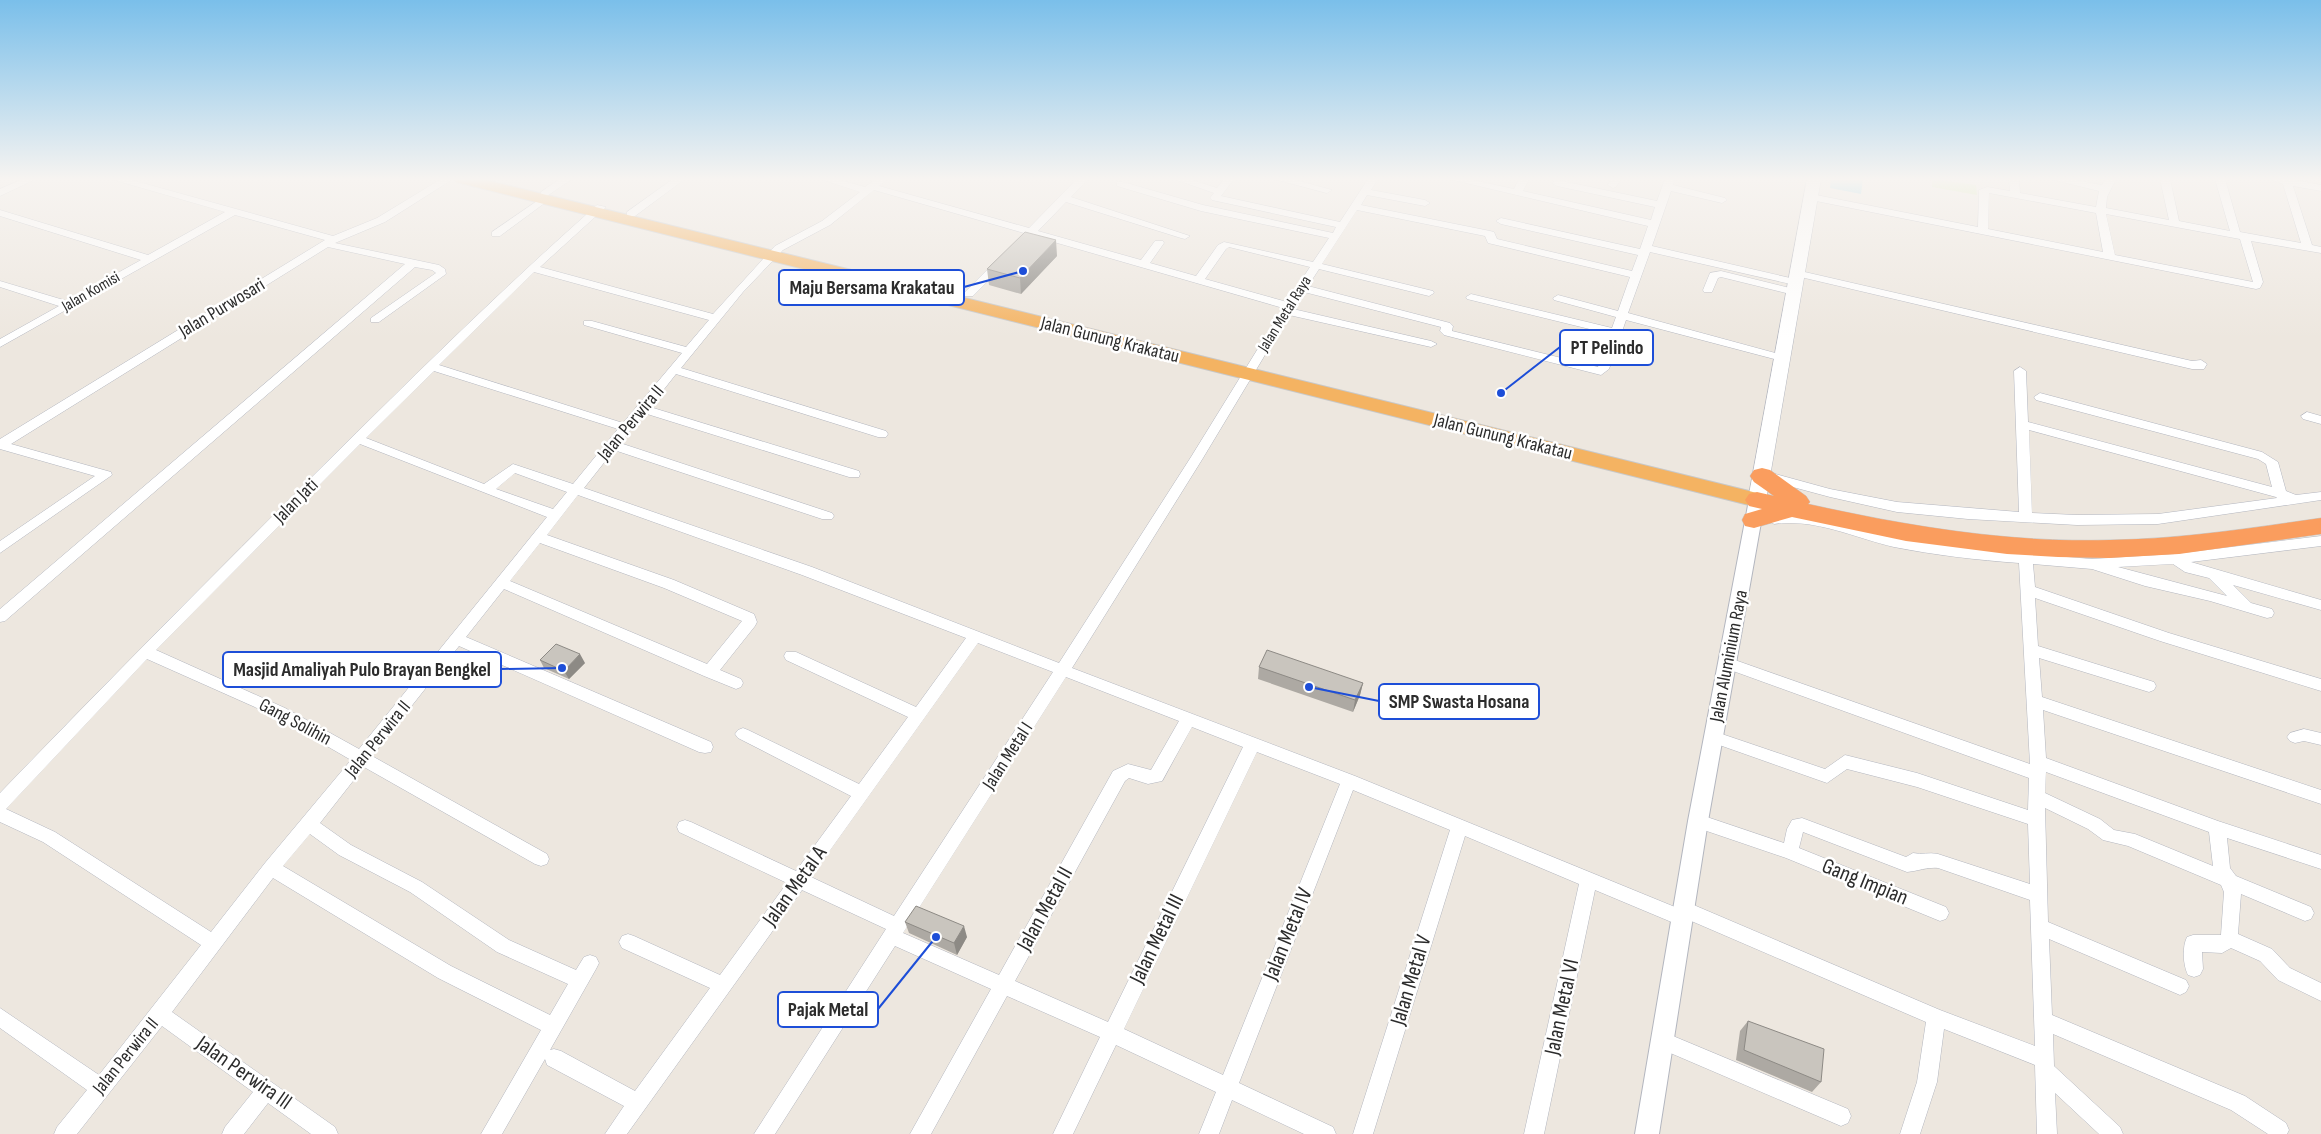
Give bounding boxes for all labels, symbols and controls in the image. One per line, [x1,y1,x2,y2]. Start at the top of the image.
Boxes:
street label: Jalan Komisi [58,268,123,317]
callout: Maju Bersama Krakatau [779,270,964,305]
street label: Jalan Purwosari [174,273,269,343]
street label: Jalan Metal Raya [1254,273,1316,356]
text: Maju Bersama Krakatau [789,276,955,300]
street label: Jalan Gunung Krakatau [1037,311,1182,368]
callout: PT Pelindo [1560,330,1653,365]
text: PT Pelindo [1570,336,1644,360]
street label: Jalan Perwira II [592,380,669,466]
street label: Jalan Gunung Krakatau [1430,408,1575,465]
street label: Jalan Jati [268,474,323,529]
street label: Jalan Aluminium Raya [1705,588,1753,725]
callout: Masjid Amaliyah Pulo Brayan Bengkel [223,652,501,687]
text: Masjid Amaliyah Pulo Brayan Bengkel [233,658,491,682]
callout: SMP Swasta Hosana [1379,684,1539,719]
text: SMP Swasta Hosana [1389,690,1529,714]
street label: Gang Solihin [255,693,335,751]
street label: Jalan Perwira II [339,696,416,783]
street label: Jalan Metal I [977,718,1038,795]
street label: Jalan Metal A [756,840,833,932]
street label: Gang Impian [1818,852,1912,912]
street label: Jalan Metal II [1010,862,1079,957]
street label: Jalan Metal IV [1257,884,1319,985]
street label: Jalan Metal III [1123,890,1190,989]
street label: Jalan Metal V [1384,932,1438,1029]
street label: Jalan Metal VI [1538,957,1585,1058]
callout: Pajak Metal [778,992,878,1027]
text: Pajak Metal [788,998,868,1022]
street label: Jalan Perwira II [87,1013,164,1100]
street label: Jalan Perwira III [190,1030,297,1116]

